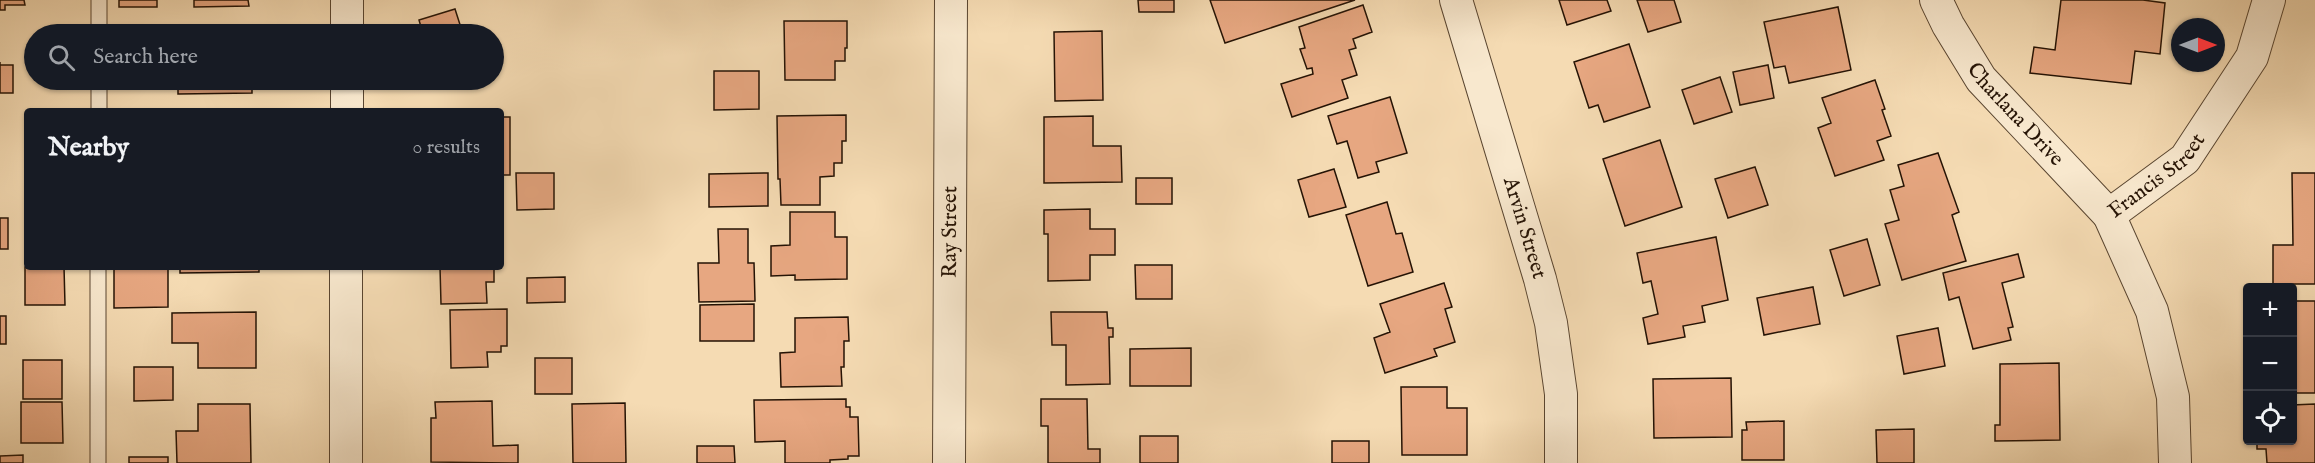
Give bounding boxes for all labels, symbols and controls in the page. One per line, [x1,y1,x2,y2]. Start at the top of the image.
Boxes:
north arrow [2171,18,2225,72]
search box [24,24,504,90]
icon: search [45,41,78,74]
text: Search here [93,43,198,71]
street label: Charlana Drive [1961,58,2070,172]
street label: Francis Street [2103,128,2212,224]
text: Nearby [48,131,129,164]
text: 0 results [413,135,480,160]
street label: Arvin Street [1496,173,1553,282]
street label: Ray Street [936,186,964,278]
map controls [2243,283,2297,445]
button: + [2243,283,2297,337]
button: − [2243,337,2297,391]
button: locate [2243,391,2297,445]

